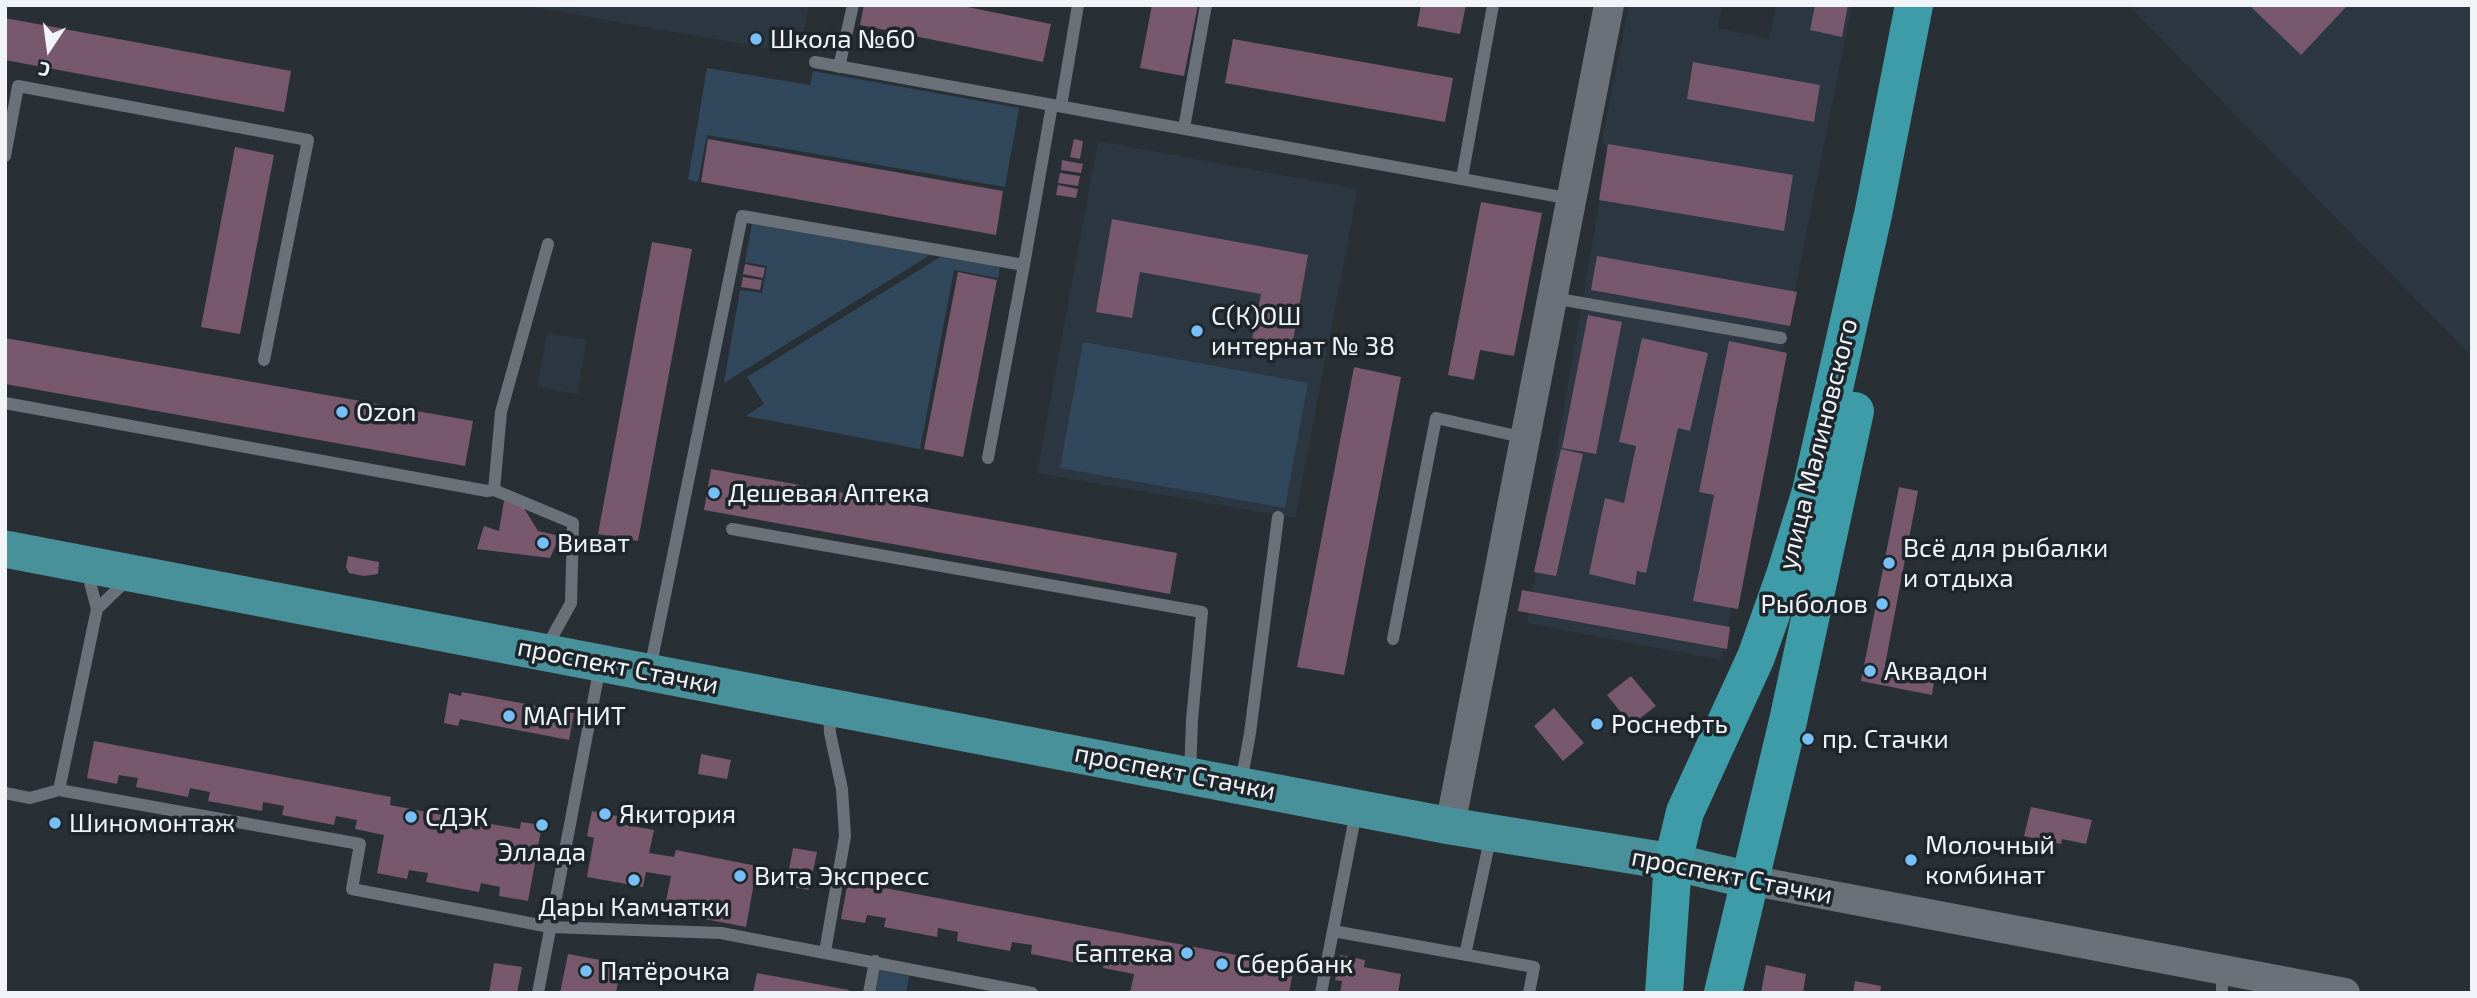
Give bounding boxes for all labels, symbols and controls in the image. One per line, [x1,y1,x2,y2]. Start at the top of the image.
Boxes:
north arrow [14,14,84,84]
place label: Школа №60 [770,23,916,55]
marker: Школа №60 [748,31,764,47]
text: С [36,57,52,82]
place label: С(К)ОШ интернат № 38 [1211,300,1395,362]
street label: улица Малиновского [1772,315,1864,573]
marker: С(К)ОШ интернат № 38 [1189,323,1205,339]
place label: Ozon [356,396,416,428]
marker: Ozon [334,404,350,420]
place label: Дешевая Аптека [728,477,930,509]
marker: Дешевая Аптека [706,485,722,501]
place label: Виват [557,527,630,559]
place label: Всё для рыбалки и отдыха [1903,532,2108,594]
marker: Виват [535,535,551,551]
marker: Всё для рыбалки и отдыха [1881,555,1897,571]
place label: Рыболов [1760,588,1868,620]
marker: Рыболов [1874,596,1890,612]
street label: проспект Стачки [515,631,721,701]
place label: Аквадон [1884,655,1988,687]
marker: Аквадон [1862,663,1878,679]
place label: МАГНИТ [523,700,626,732]
marker: МАГНИТ [501,708,517,724]
place label: Роснефть [1611,708,1728,740]
marker: Роснефть [1589,716,1605,732]
place label: пр. Стачки [1822,723,1949,755]
marker: пр. Стачки [1800,731,1816,747]
street label: проспект Стачки [1072,737,1278,807]
place label: Якитория [619,798,736,830]
place label: СДЭК [425,801,488,833]
marker: Якитория [597,806,613,822]
place label: Шиномонтаж [69,807,235,839]
marker: СДЭК [403,809,419,825]
marker: Шиномонтаж [47,815,63,831]
marker: Эллада [534,817,550,833]
place label: Молочный комбинат [1925,829,2055,890]
place label: Эллада [498,836,586,868]
street label: проспект Стачки [1629,841,1835,911]
marker: Молочный комбинат [1903,852,1919,868]
place label: Вита Экспресс [754,860,929,892]
marker: Вита Экспресс [732,868,748,884]
marker: Дары Камчатки [626,872,642,888]
place label: Дары Камчатки [538,891,730,923]
place label: Еаптека [1074,937,1173,969]
marker: Еаптека [1179,945,1195,961]
place label: Сбербанк [1236,948,1353,980]
place label: Пятёрочка [600,955,730,987]
marker: Сбербанк [1214,956,1230,972]
marker: Пятёрочка [578,963,594,979]

